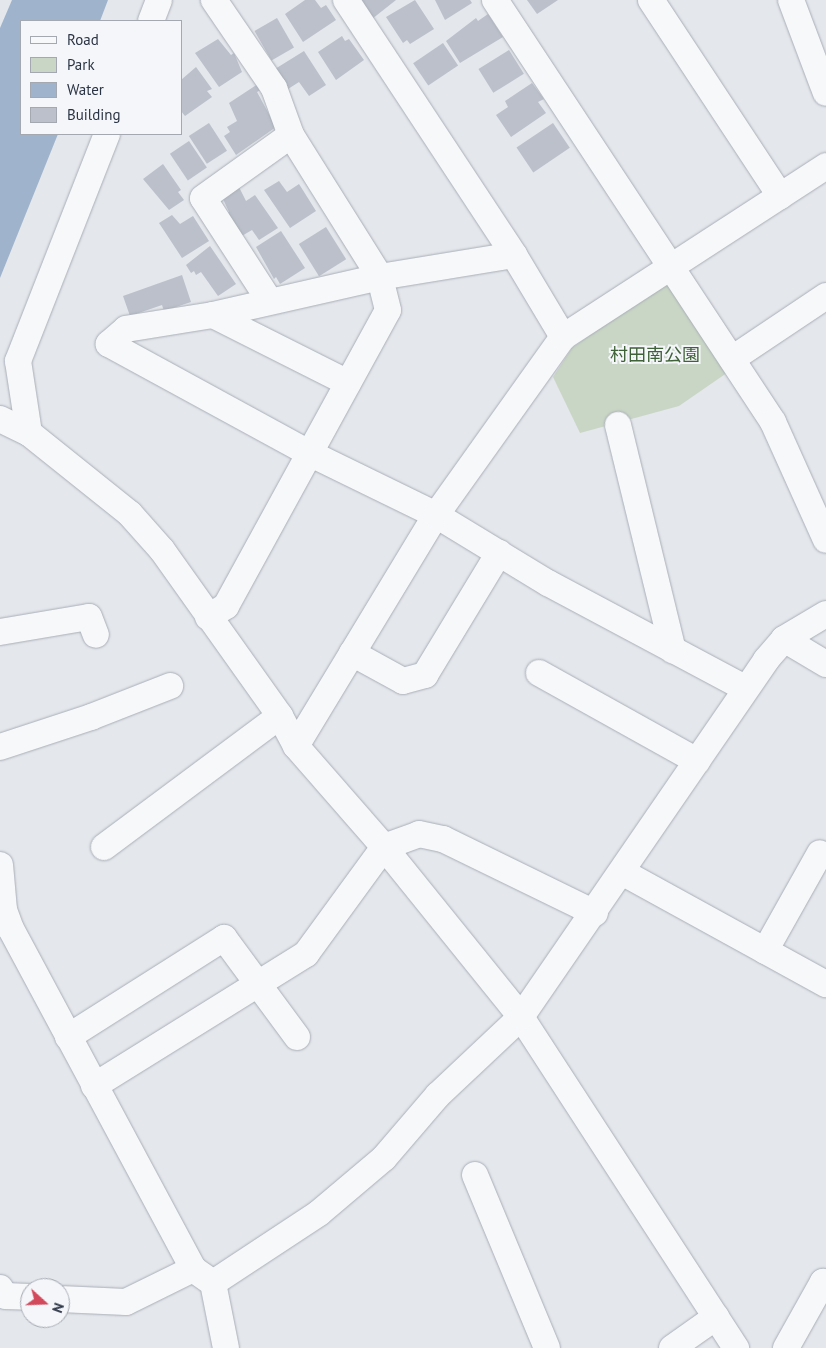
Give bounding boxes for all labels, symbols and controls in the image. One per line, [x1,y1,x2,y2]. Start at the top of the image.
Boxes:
legend [20,20,182,135]
text: Road [67,30,99,49]
text: Park [67,55,95,74]
text: Water [67,80,104,99]
text: Building [67,105,121,124]
park label: 村田南公園 [610,344,700,366]
north arrow [20,1278,70,1328]
text: N [48,1300,68,1315]

